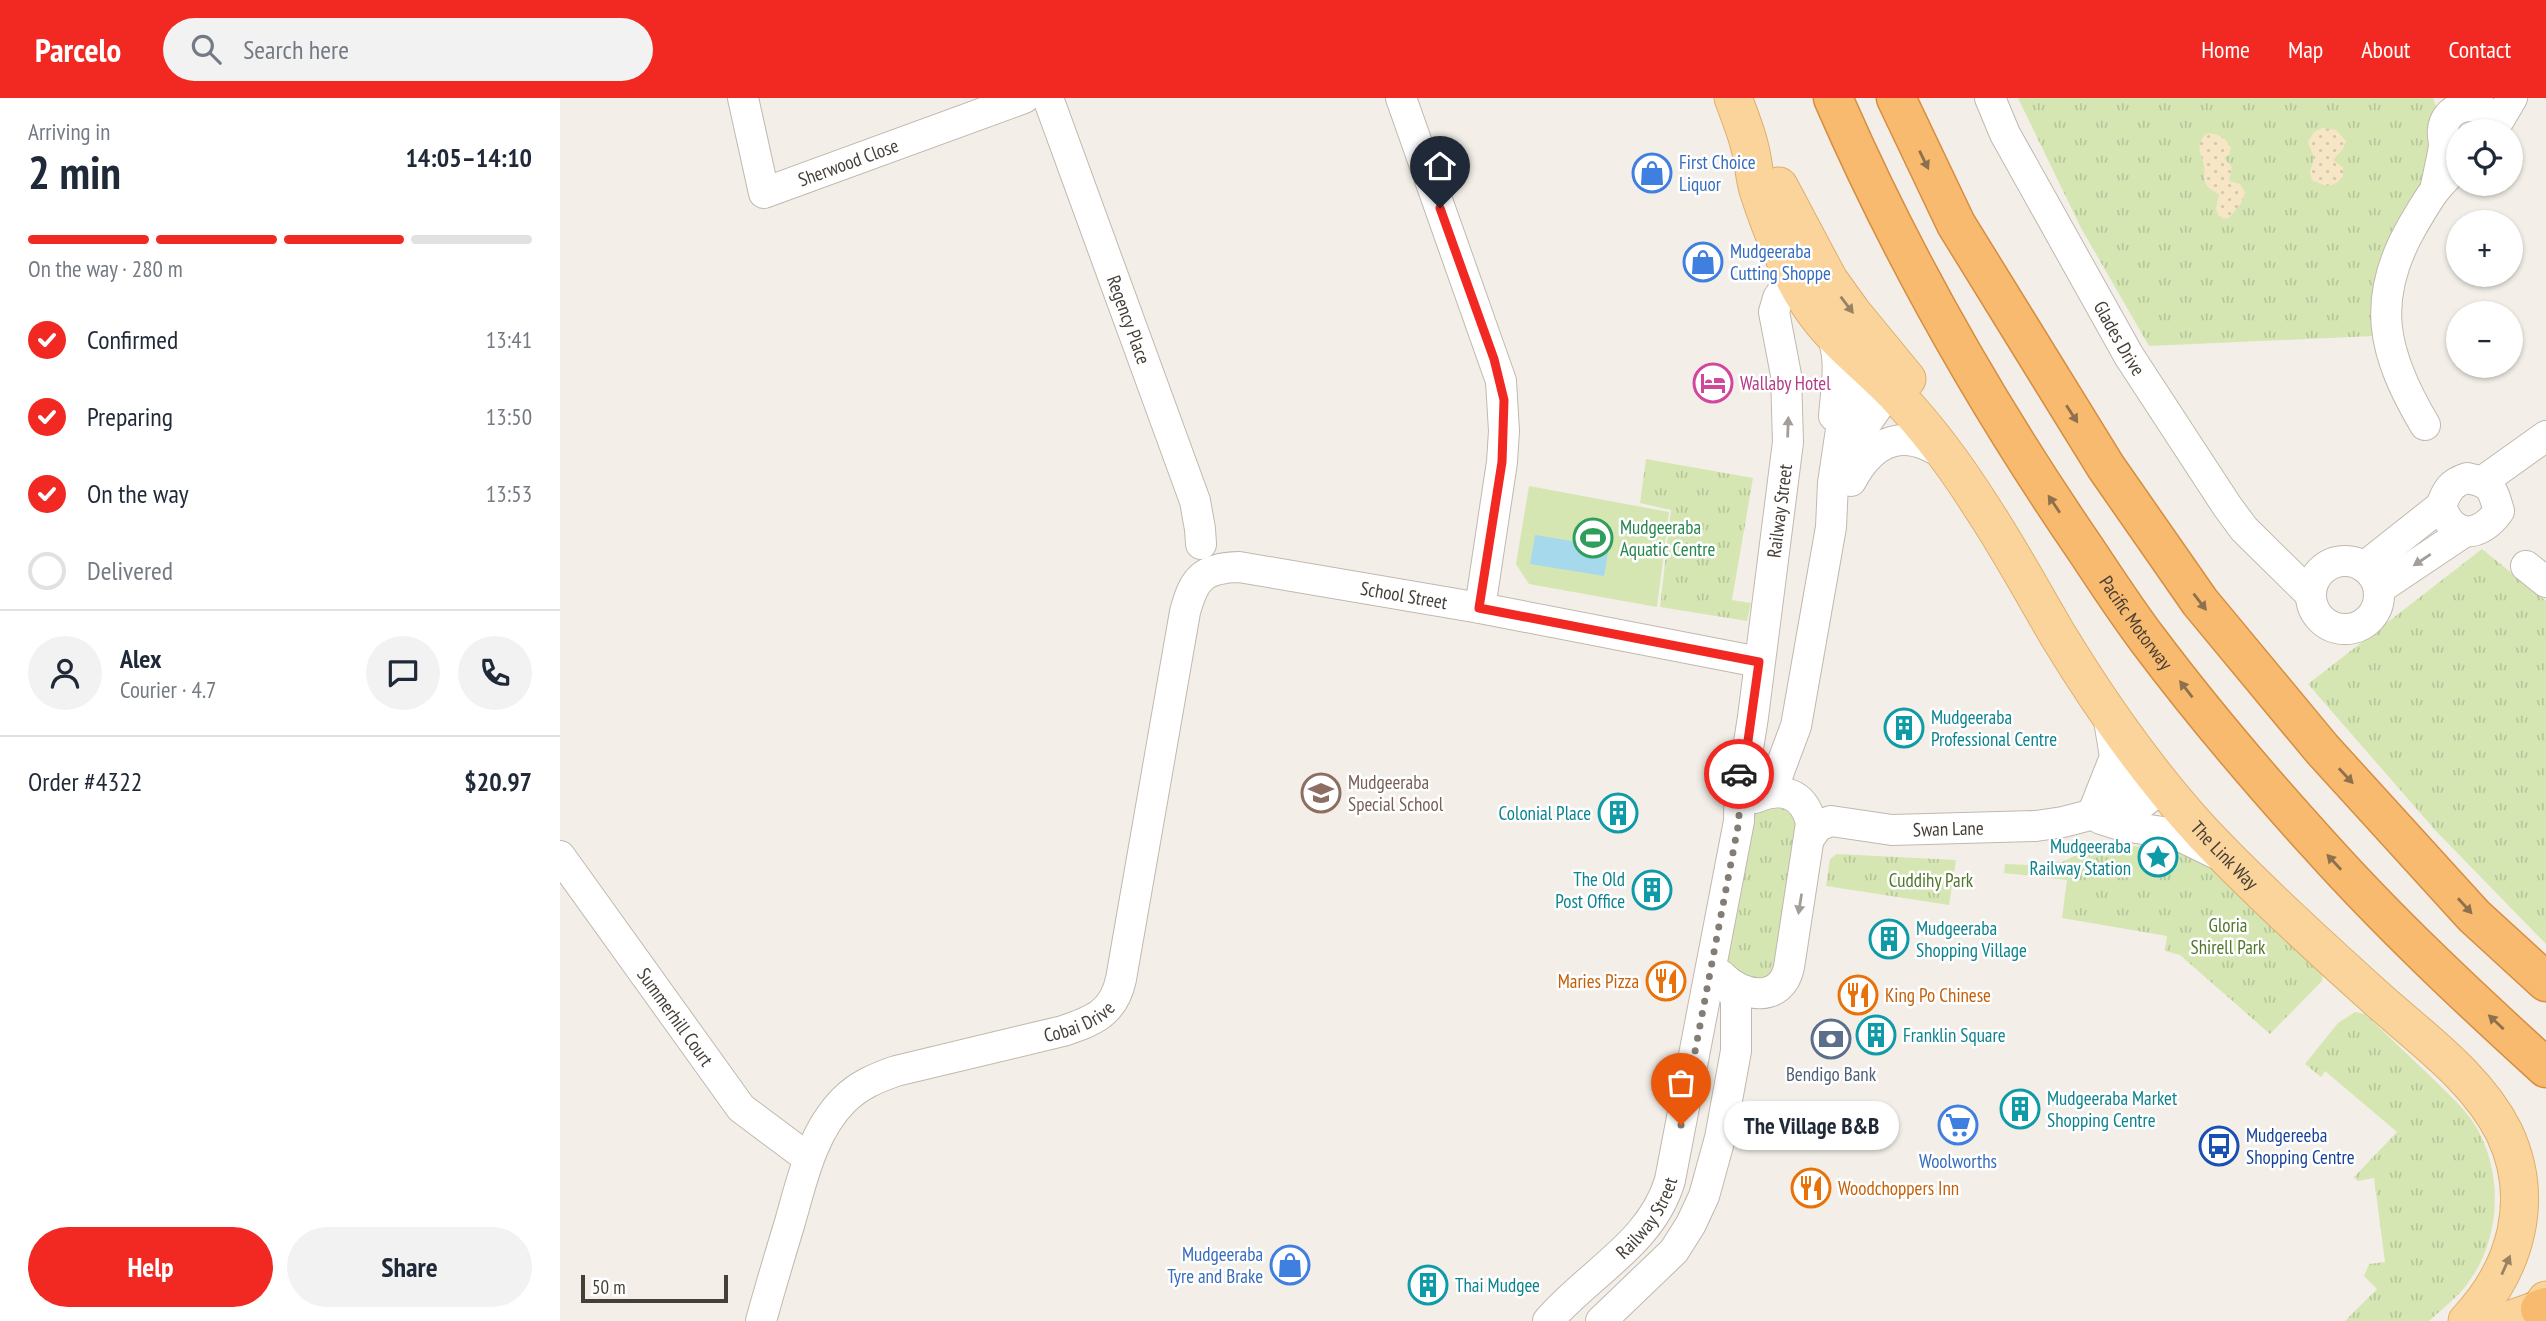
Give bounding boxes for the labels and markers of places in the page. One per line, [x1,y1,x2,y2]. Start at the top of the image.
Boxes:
pin [1410,136,1470,208]
place label: First Choice Liquor [1679,150,1756,196]
shop icon: First Choice Liquor [1631,152,1673,194]
place label: Mudgeeraba Cutting Shoppe [1730,239,1831,285]
shop icon: Mudgeeraba Cutting Shoppe [1682,241,1724,283]
hotel icon: Wallaby Hotel [1692,362,1734,404]
place label: Wallaby Hotel [1740,371,1831,395]
place label: Mudgeeraba Aquatic Centre [1620,515,1715,561]
sports icon: Mudgeeraba Aquatic Centre [1572,517,1614,559]
place label: Mudgeeraba Professional Centre [1931,705,2057,751]
building icon: Mudgeeraba Professional Centre [1883,707,1925,749]
place label: Mudgeeraba Special School [1348,770,1444,816]
school or university icon: Mudgeeraba Special School [1300,772,1342,814]
building icon: Colonial Place [1597,792,1639,834]
place label: Colonial Place [1499,801,1591,825]
place label: Mudgeeraba Railway Station [2029,834,2131,880]
place icon: Mudgeeraba Railway Station [2137,836,2179,878]
place label: The Old Post Office [1555,867,1625,913]
building icon: The Old Post Office [1631,869,1673,911]
place label: Mudgeeraba Shopping Village [1916,916,2027,962]
building icon: Mudgeeraba Shopping Village [1868,918,1910,960]
restaurant icon: Maries Pizza [1645,960,1687,1002]
place label: Maries Pizza [1558,969,1639,993]
restaurant icon: King Po Chinese [1837,974,1879,1016]
place label: King Po Chinese [1885,983,1991,1007]
building icon: Franklin Square [1855,1014,1897,1056]
bank icon: Bendigo Bank [1810,1018,1852,1060]
place label: Franklin Square [1903,1023,2006,1047]
pin [1651,1053,1711,1125]
place label: Bendigo Bank [1786,1062,1877,1086]
place label: Mudgeeraba Market Shopping Centre [2047,1086,2178,1132]
building icon: Mudgeeraba Market Shopping Centre [1999,1088,2041,1130]
callout: The Village B&B [1723,1100,1898,1150]
supermarket icon: Woolworths [1937,1104,1979,1146]
place label: Mudgereeba Shopping Centre [2246,1123,2355,1169]
bus stop icon: Mudgereeba Shopping Centre [2198,1125,2240,1167]
place label: Woolworths [1919,1149,1997,1173]
restaurant icon: Woodchoppers Inn [1790,1167,1832,1209]
place label: Woodchoppers Inn [1838,1176,1959,1200]
place label: Mudgeeraba Tyre and Brake [1167,1242,1263,1288]
shop icon: Mudgeeraba Tyre and Brake [1269,1244,1311,1286]
building icon: Thai Mudgee [1407,1264,1449,1306]
place label: Thai Mudgee [1455,1273,1540,1297]

